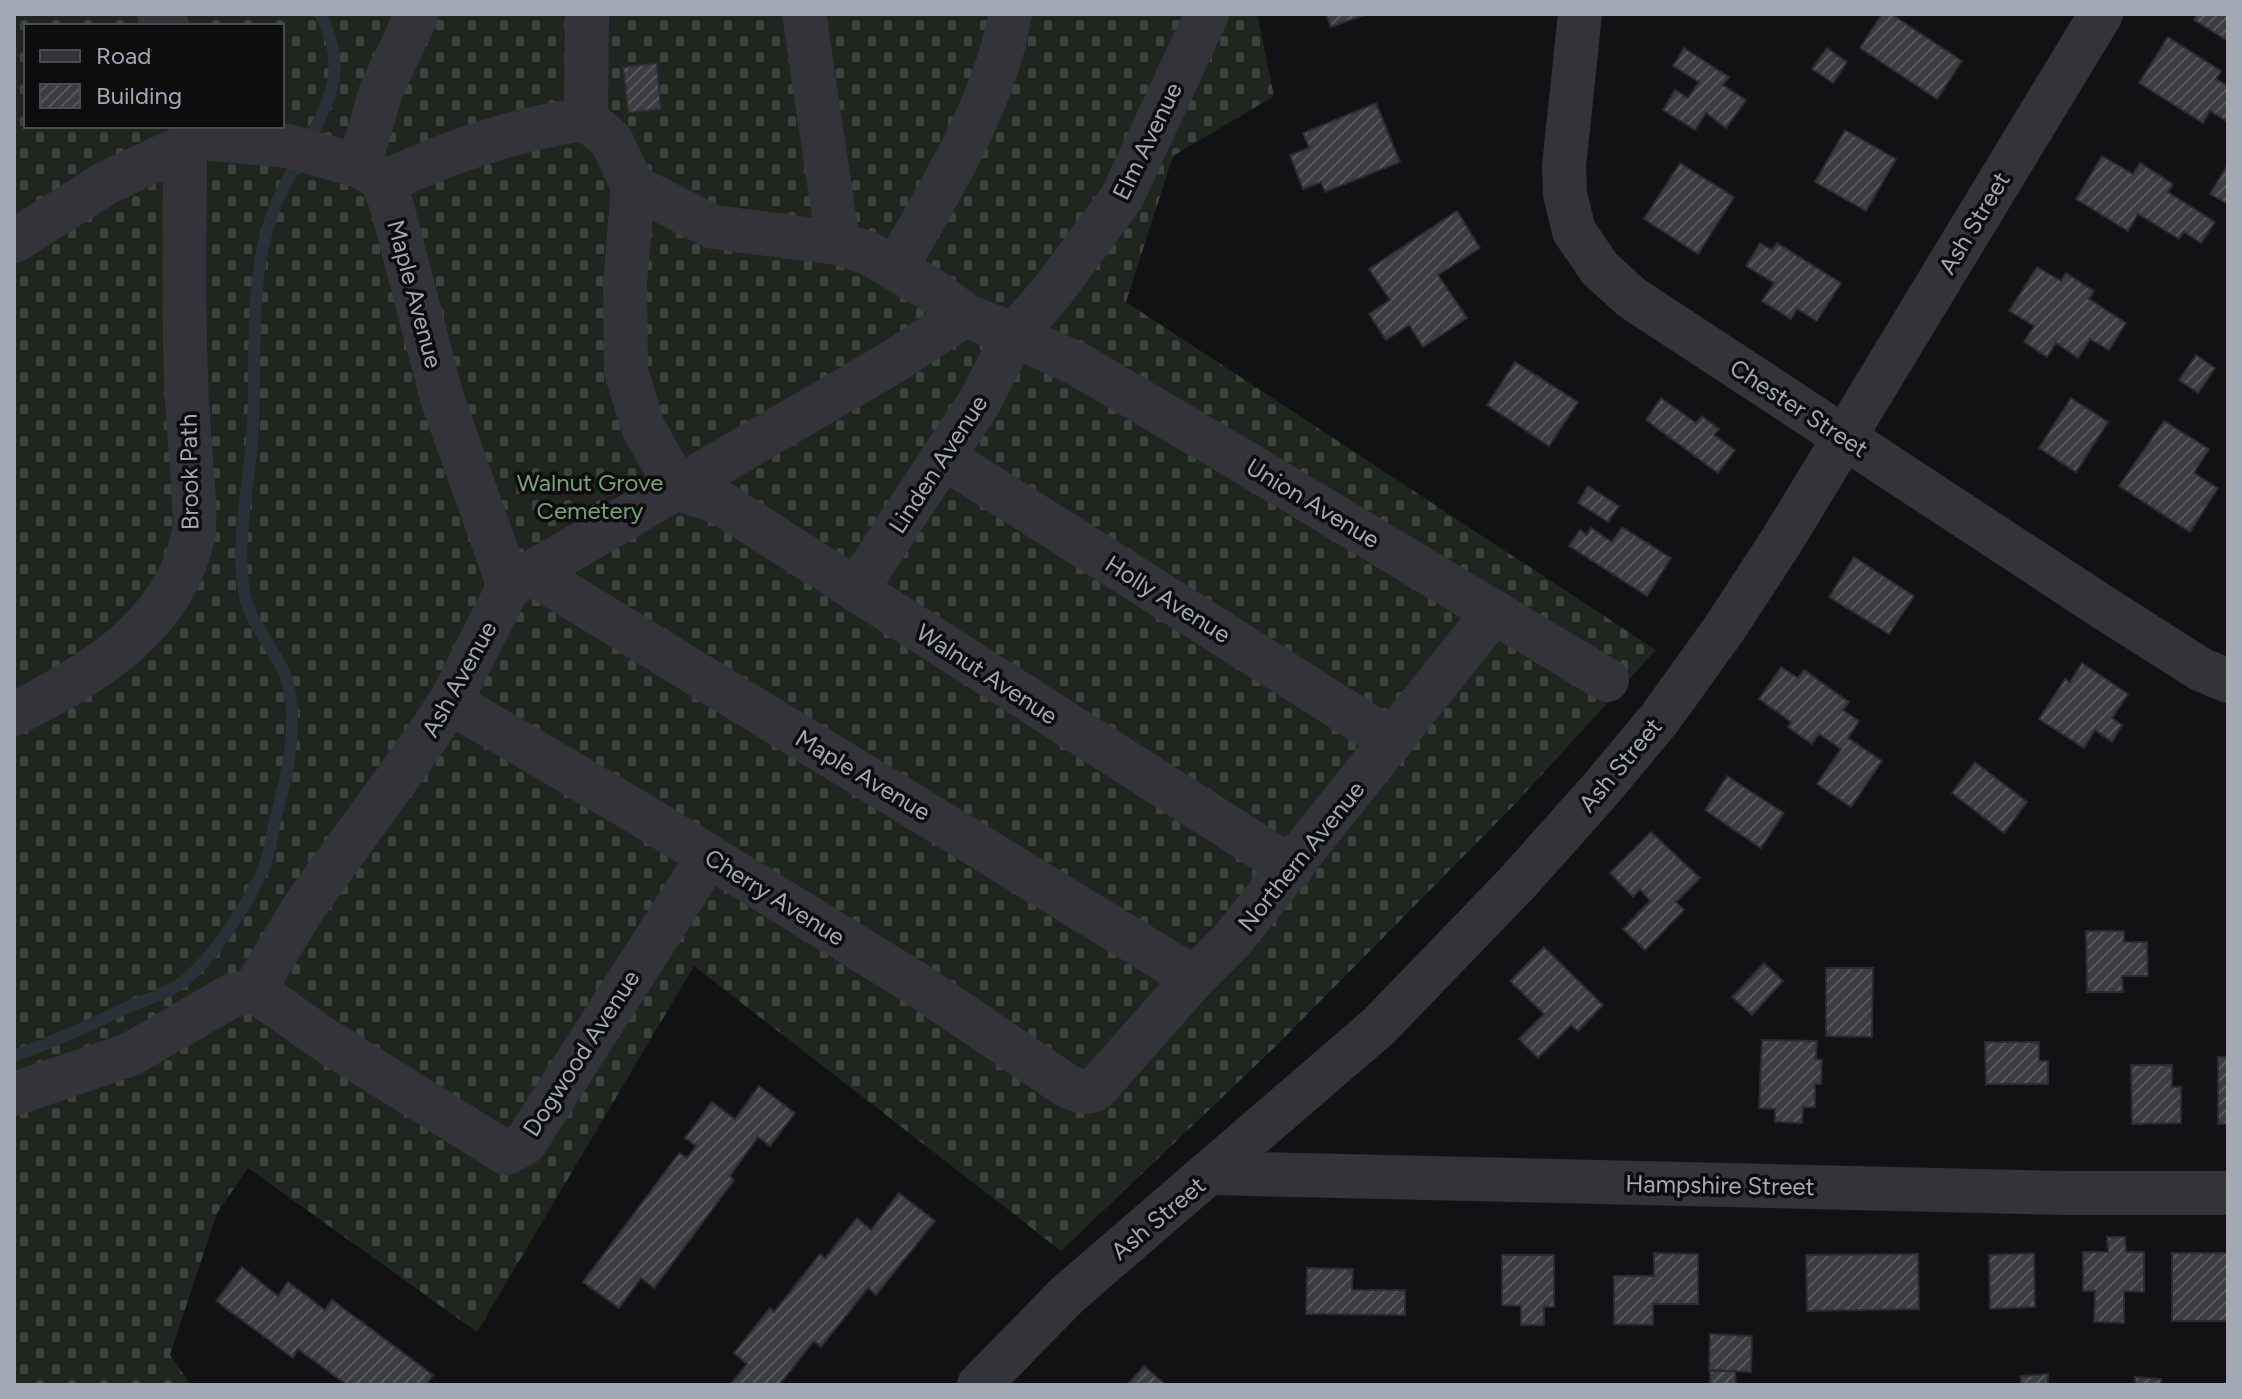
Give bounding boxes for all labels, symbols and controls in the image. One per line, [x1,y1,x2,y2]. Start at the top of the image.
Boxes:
legend [24,24,284,128]
text: Road [96,41,151,70]
street label: Elm Avenue [1106,78,1188,204]
text: Building [96,81,182,110]
street label: Ash Street [1932,167,2016,279]
street label: Maple Avenue [381,217,449,371]
street label: Chester Street [1725,353,1873,463]
street label: Linden Avenue [883,389,993,539]
street label: Brook Path [173,413,205,531]
street label: Union Avenue [1241,452,1385,554]
park label: Walnut Grove Cemetery [517,468,663,525]
street label: Holly Avenue [1100,549,1236,649]
street label: Ash Avenue [415,616,503,742]
street label: Walnut Avenue [911,618,1063,730]
street label: Ash Street [1572,712,1668,818]
street label: Maple Avenue [790,723,936,827]
street label: Northern Avenue [1232,775,1370,937]
street label: Cherry Avenue [700,842,850,952]
street label: Dogwood Avenue [517,965,645,1141]
street label: Hampshire Street [1625,1169,1815,1201]
street label: Ash Street [1105,1170,1211,1266]

